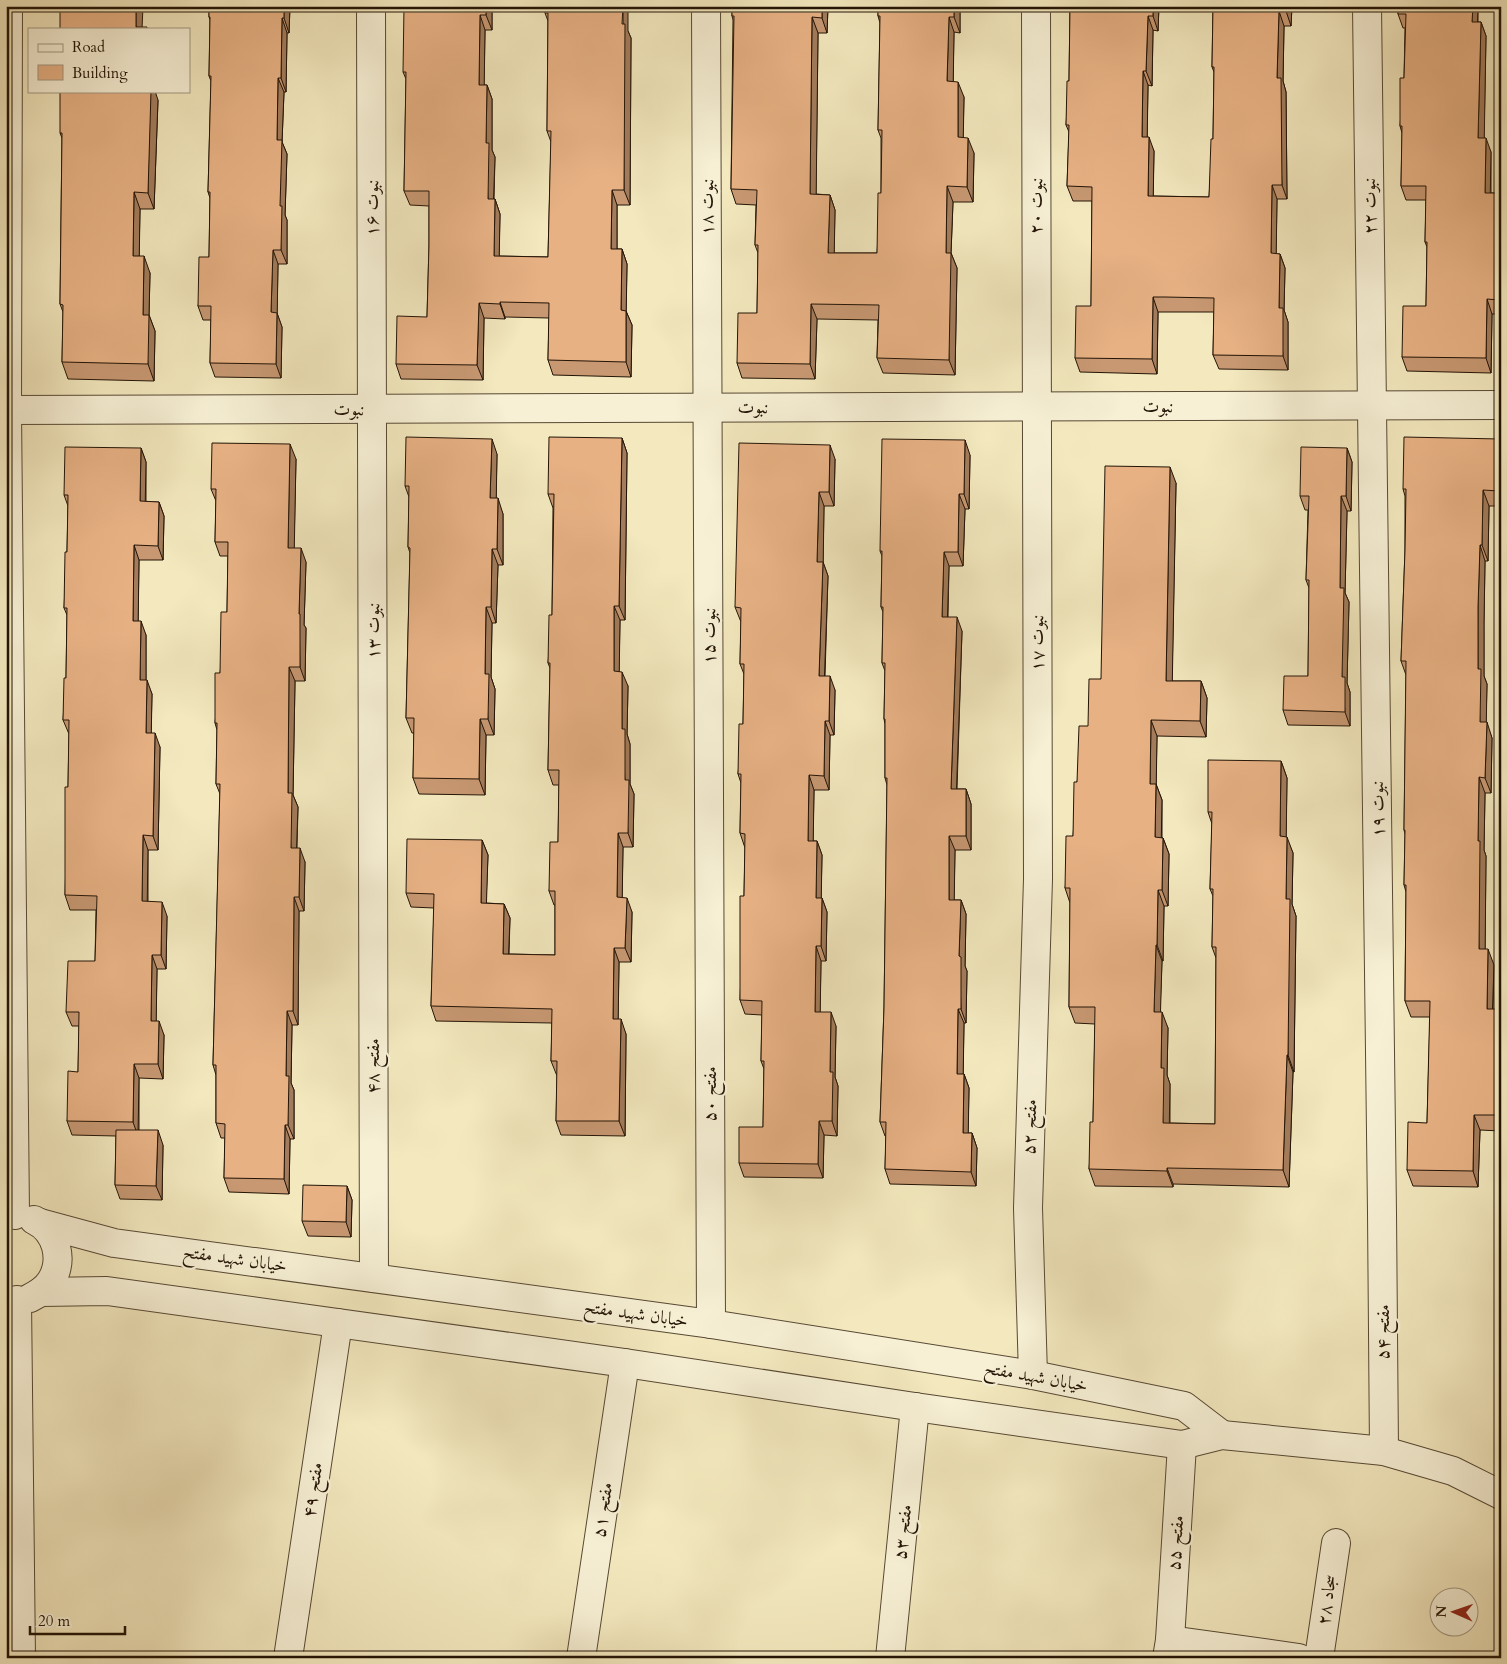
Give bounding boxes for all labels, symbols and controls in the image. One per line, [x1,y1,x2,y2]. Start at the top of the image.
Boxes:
legend [28,28,190,92]
text: Road [72,37,105,57]
text: Building [72,63,128,83]
street label: نبوت ۲۲ [1357,177,1383,235]
street label: نبوت ۲۰ [1024,178,1049,234]
street label: نبوت ۱۸ [695,179,720,235]
street label: نبوت ۱۶ [360,180,385,236]
street label: نبوت [1143,394,1173,419]
street label: نبوت [738,395,768,420]
street label: نبوت [334,397,364,422]
street label: نبوت ۱۳ [361,603,386,659]
street label: نبوت ۱۵ [697,608,722,664]
street label: نبوت ۱۷ [1025,615,1050,671]
street label: نبوت ۱۹ [1365,780,1391,838]
street label: مفتح ۴۸ [361,1038,389,1094]
street label: مفتح ۵۰ [698,1066,726,1122]
street label: مفتح ۵۲ [1017,1099,1046,1155]
street label: خیابان شهید مفتح [181,1239,289,1282]
street label: خیابان شهید مفتح [582,1294,690,1337]
street label: مفتح ۵۴ [1371,1304,1399,1360]
street label: خیابان شهید مفتح [982,1356,1090,1401]
street label: مفتح ۴۹ [297,1461,332,1520]
street label: مفتح ۵۱ [587,1481,622,1540]
street label: مفتح ۵۳ [888,1503,921,1561]
street label: مفتح ۵۵ [1162,1514,1193,1572]
street label: سجاد ۲۸ [1311,1573,1343,1627]
north arrow [1430,1586,1480,1636]
scale bar [30,1604,125,1636]
text: N [1432,1605,1451,1618]
text: 20 m [38,1611,70,1631]

